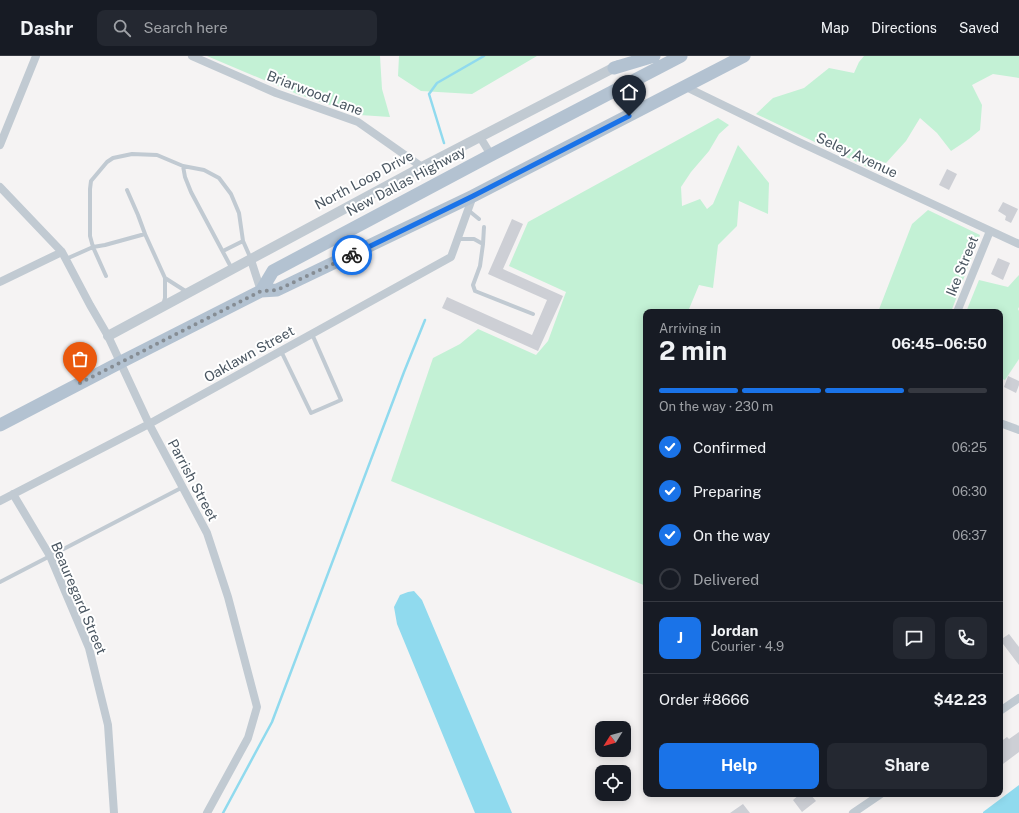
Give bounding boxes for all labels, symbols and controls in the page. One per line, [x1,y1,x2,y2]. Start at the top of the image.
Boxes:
search box [97,10,377,46]
text: Dashr [20,17,73,39]
icon: search [111,17,133,39]
text: Search here [143,19,228,36]
text: Map [821,20,849,36]
text: Directions [871,20,937,36]
text: Saved [959,20,999,36]
street label: Briarwood Lane [265,67,365,119]
pin [612,75,646,116]
icon: home [618,81,640,103]
street label: Seley Avenue [814,129,900,181]
street label: New Dallas Highway [344,143,469,219]
street label: North Loop Drive [312,147,416,213]
street label: Ike Street [943,233,981,299]
courier [332,235,372,275]
icon: bike [341,244,363,266]
text: Arriving in [659,321,721,336]
street label: Oaklawn Street [201,323,297,385]
text: 2 min [659,335,727,366]
text: 06:45–06:50 [891,335,987,352]
pin [63,342,97,383]
icon: bag [69,348,91,370]
text: On the way · 230 m [659,399,773,414]
street label: Parrish Street [165,436,221,524]
icon: check [659,436,681,458]
text: Confirmed [693,439,766,456]
text: 06:25 [952,440,987,455]
icon: check [659,480,681,502]
text: Preparing [693,483,762,500]
text: 06:30 [952,484,987,499]
icon: check [659,524,681,546]
text: On the way [693,527,770,544]
text: 06:37 [952,528,987,543]
street label: Beauregard Street [48,539,110,657]
text: Delivered [693,571,759,588]
button: chat [893,617,935,659]
button: phone [945,617,987,659]
text: Jordan [711,622,758,639]
text: J [677,629,683,646]
text: Courier · 4.9 [711,639,784,654]
text: Order #8666 [659,691,749,708]
text: $42.23 [934,691,987,708]
north arrow [595,721,631,757]
map controls [595,721,631,801]
button: Help [659,743,819,789]
button: Share [827,743,987,789]
button: locate [595,765,631,801]

